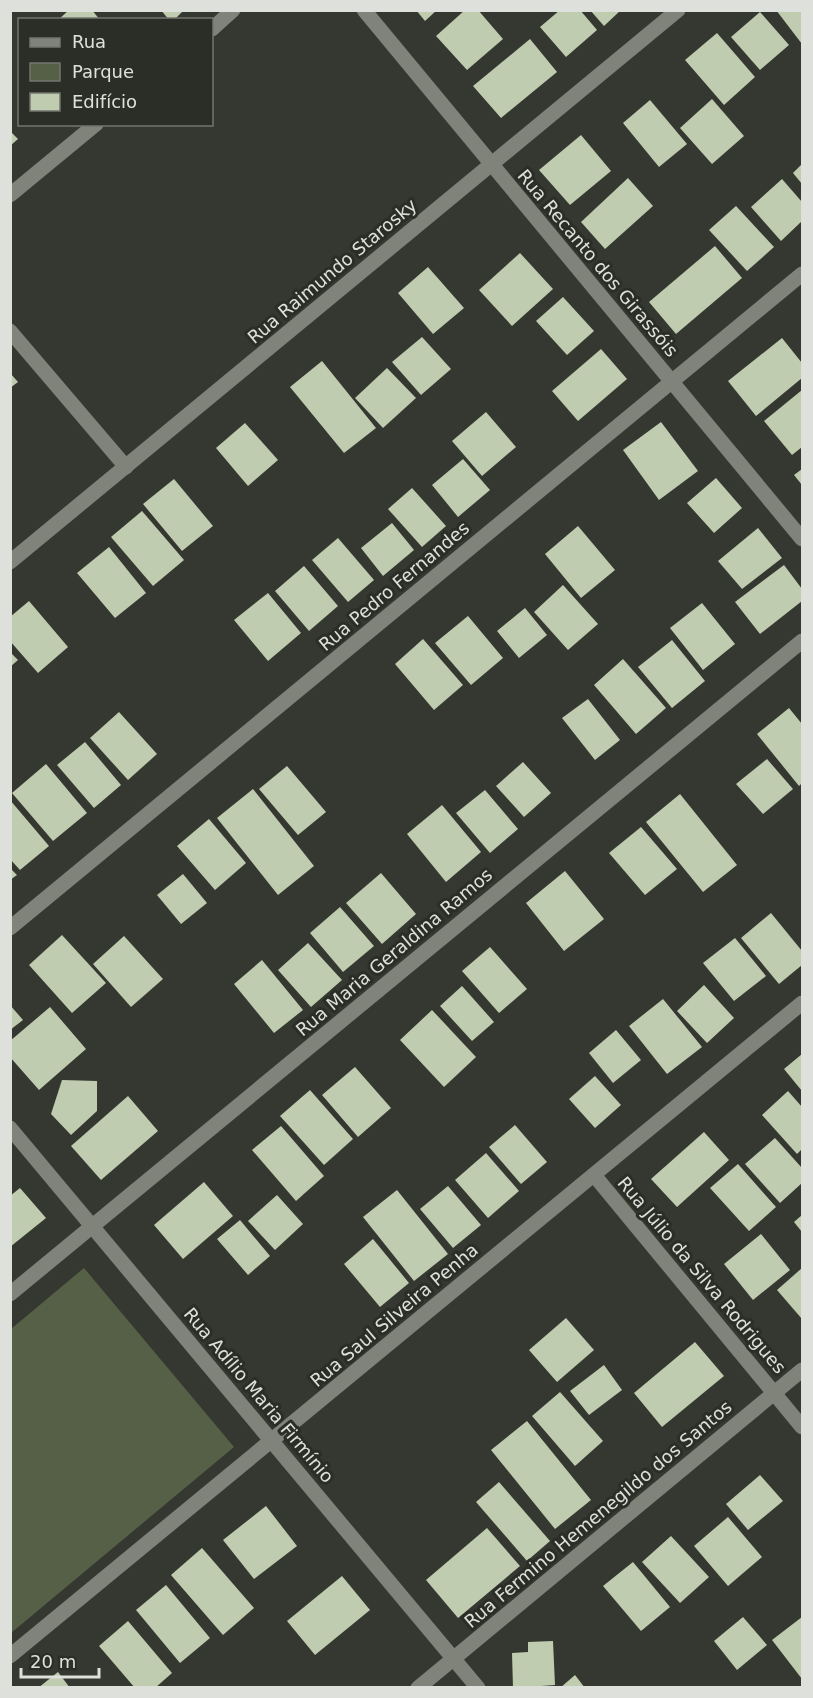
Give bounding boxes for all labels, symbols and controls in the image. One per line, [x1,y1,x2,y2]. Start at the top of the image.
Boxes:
legend [18,18,213,126]
text: Rua [72,31,106,52]
text: Parque [72,61,134,82]
text: Edifício [72,91,137,112]
street label: Rua Recanto dos Girassóis [514,165,682,361]
street label: Rua Raimundo Starosky [243,194,421,348]
street label: Rua Pedro Fernandes [315,517,473,655]
street label: Rua Maria Geraldina Ramos [292,864,496,1040]
street label: Rua Júlio da Silva Rodrigues [614,1172,790,1378]
street label: Rua Saul Silveira Penha [306,1239,482,1391]
street label: Rua Adílio Maria Firmínio [180,1303,338,1487]
street label: Rua Fermino Hemenegildo dos Santos [460,1396,736,1632]
scale bar [21,1641,99,1679]
text: 20 m [30,1651,76,1672]

